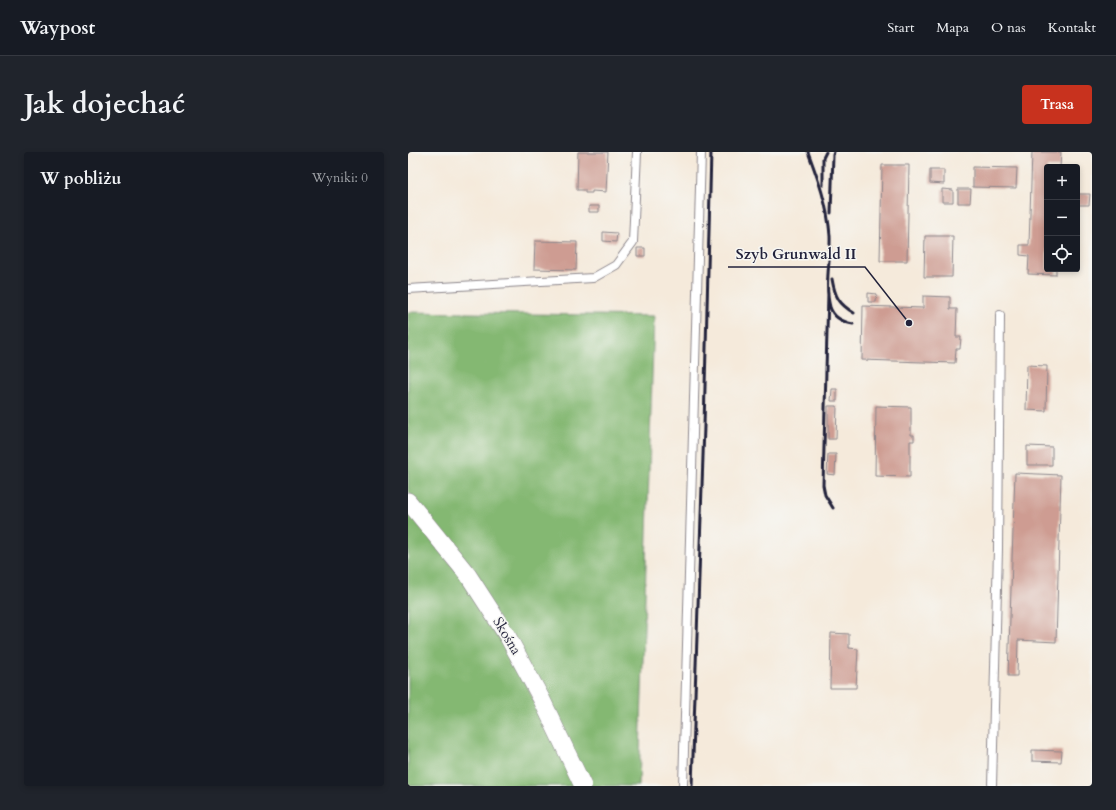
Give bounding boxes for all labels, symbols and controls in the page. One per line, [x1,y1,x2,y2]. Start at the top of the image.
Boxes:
text: Waypost [20,15,95,41]
text: Start [887,18,914,37]
text: Mapa [936,18,969,37]
text: O nas [991,18,1026,37]
text: Kontakt [1048,18,1096,37]
text: Jak dojechać [24,85,185,123]
button: Trasa [1022,85,1092,124]
map controls [1044,164,1080,272]
button: + [1044,164,1080,200]
text: W pobliżu [40,167,121,190]
text: Wyniki: 0 [312,169,368,187]
button: − [1044,200,1080,236]
button: locate [1044,236,1080,272]
callout: Szyb Grunwald II [728,240,865,267]
text: Szyb Grunwald II [736,244,857,264]
street label: Skośna [488,614,526,658]

